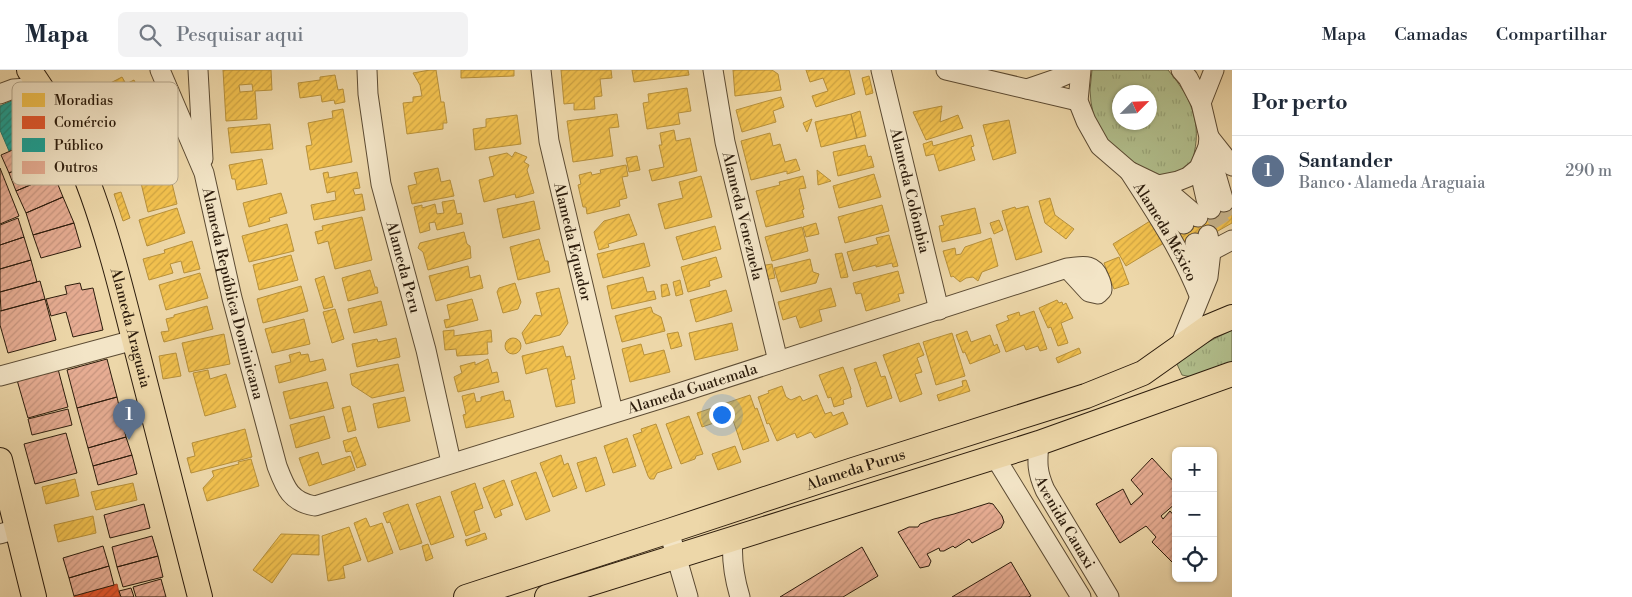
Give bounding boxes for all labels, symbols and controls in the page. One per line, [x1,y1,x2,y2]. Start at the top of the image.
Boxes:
search box [118,12,468,57]
text: Mapa [25,20,88,50]
icon: search [136,21,164,49]
text: Pesquisar aqui [176,23,304,47]
text: Mapa [1322,23,1366,46]
text: Camadas [1394,23,1468,46]
text: Compartilhar [1496,23,1607,46]
legend [12,82,178,185]
north arrow [1112,85,1157,130]
text: Por perto [1252,90,1348,116]
text: Moradias [54,92,113,110]
text: Comércio [54,114,116,132]
street label: Alameda Colômbia [886,125,935,255]
text: Público [54,137,103,155]
street label: Alameda Venezuela [718,149,768,282]
text: Santander [1299,149,1393,173]
text: Outros [54,159,98,177]
text: 1 [1264,161,1272,181]
text: 290 m [1565,161,1612,181]
text: Banco · Alameda Araguaia [1299,173,1485,193]
street label: Alameda México [1129,178,1201,284]
street label: Alameda Equador [549,179,596,304]
street label: Alameda República Dominicana [198,185,268,402]
street label: Alameda Peru [382,218,425,316]
street label: Alameda Araguaia [106,265,156,390]
street label: Alameda Guatemala [624,359,760,418]
pin: 1 [113,399,145,440]
your location [709,402,735,428]
street label: Alameda Purus [803,444,908,495]
map controls [1172,447,1217,582]
button: + [1172,447,1217,492]
street label: Avenida Cauaxi [1031,472,1099,572]
button: − [1172,492,1217,537]
button: locate [1172,537,1217,582]

